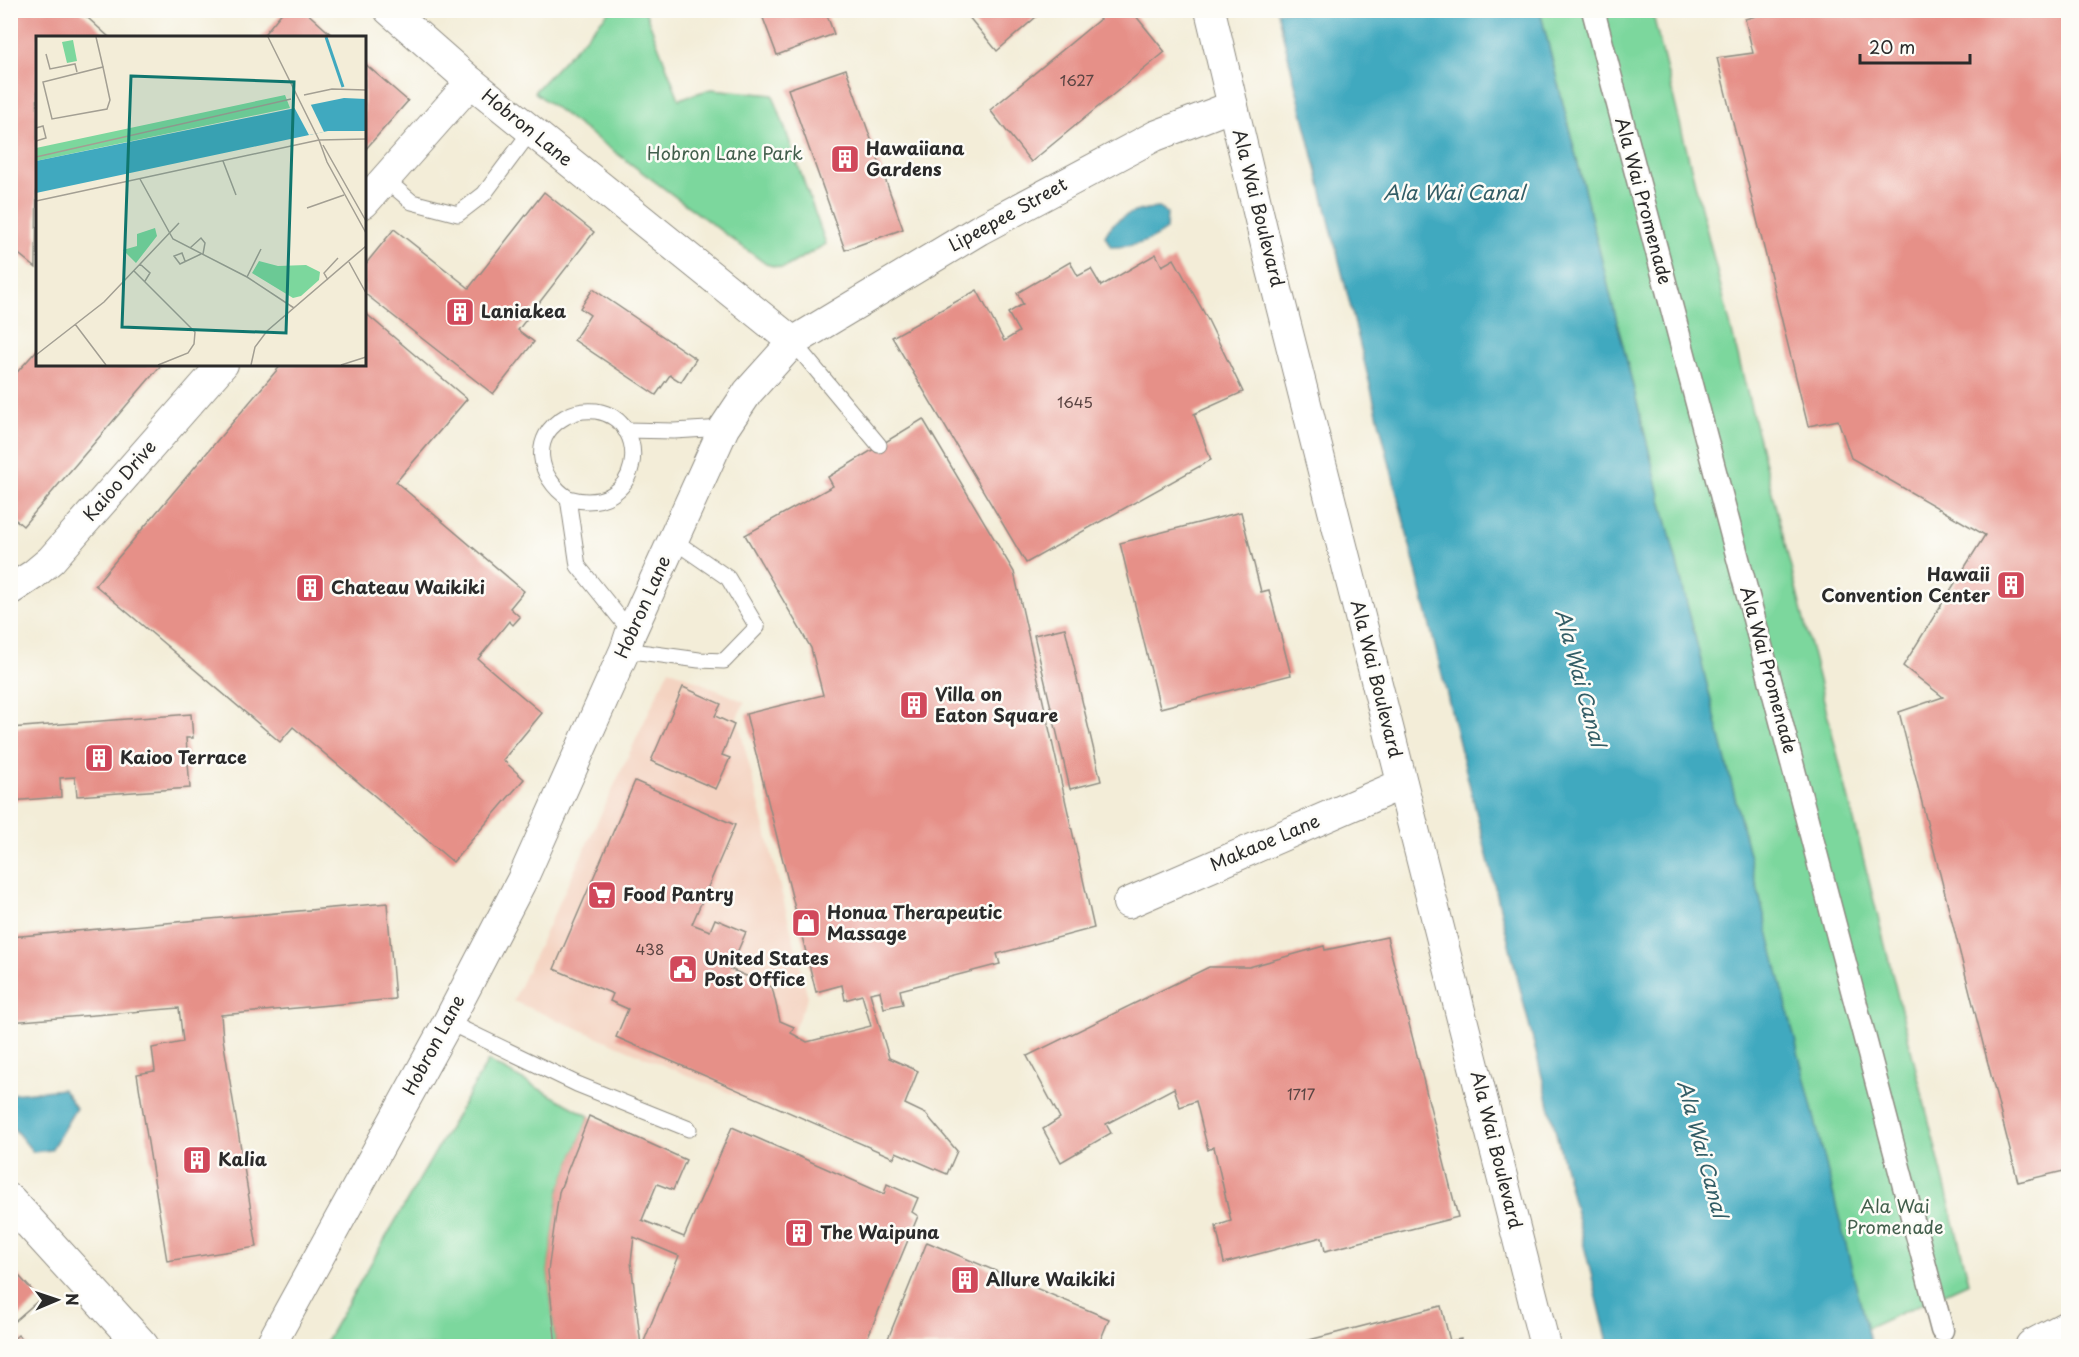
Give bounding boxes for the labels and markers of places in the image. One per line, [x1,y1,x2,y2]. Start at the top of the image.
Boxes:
place label: Hawaiiana Gardens [866,134,965,182]
building icon: Hawaiiana Gardens [829,143,861,175]
building icon: Laniakea [444,296,476,328]
place label: Laniakea [481,297,566,324]
place label: Hawaii Convention Center [1821,560,1991,608]
building icon: Hawaii Convention Center [1995,569,2027,601]
building icon: Chateau Waikiki [294,572,326,604]
place label: Chateau Waikiki [331,573,485,600]
place label: Villa on Eaton Square [935,680,1058,728]
building icon: Villa on Eaton Square [898,689,930,721]
building icon: Kaioo Terrace [83,742,115,774]
place label: Kaioo Terrace [120,743,247,770]
supermarket icon: Food Pantry [586,879,618,911]
place label: Food Pantry [623,880,734,907]
place label: Honua Therapeutic Massage [827,898,1003,946]
shop icon: Honua Therapeutic Massage [790,907,822,939]
place label: United States Post Office [704,944,829,992]
public building icon: United States Post Office [667,953,699,985]
building icon: Kalia [181,1144,213,1176]
place label: Kalia [218,1145,268,1172]
building icon: The Waipuna [783,1217,815,1249]
place label: The Waipuna [820,1218,940,1245]
building icon: Allure Waikiki [949,1264,981,1296]
place label: Allure Waikiki [986,1265,1115,1292]

